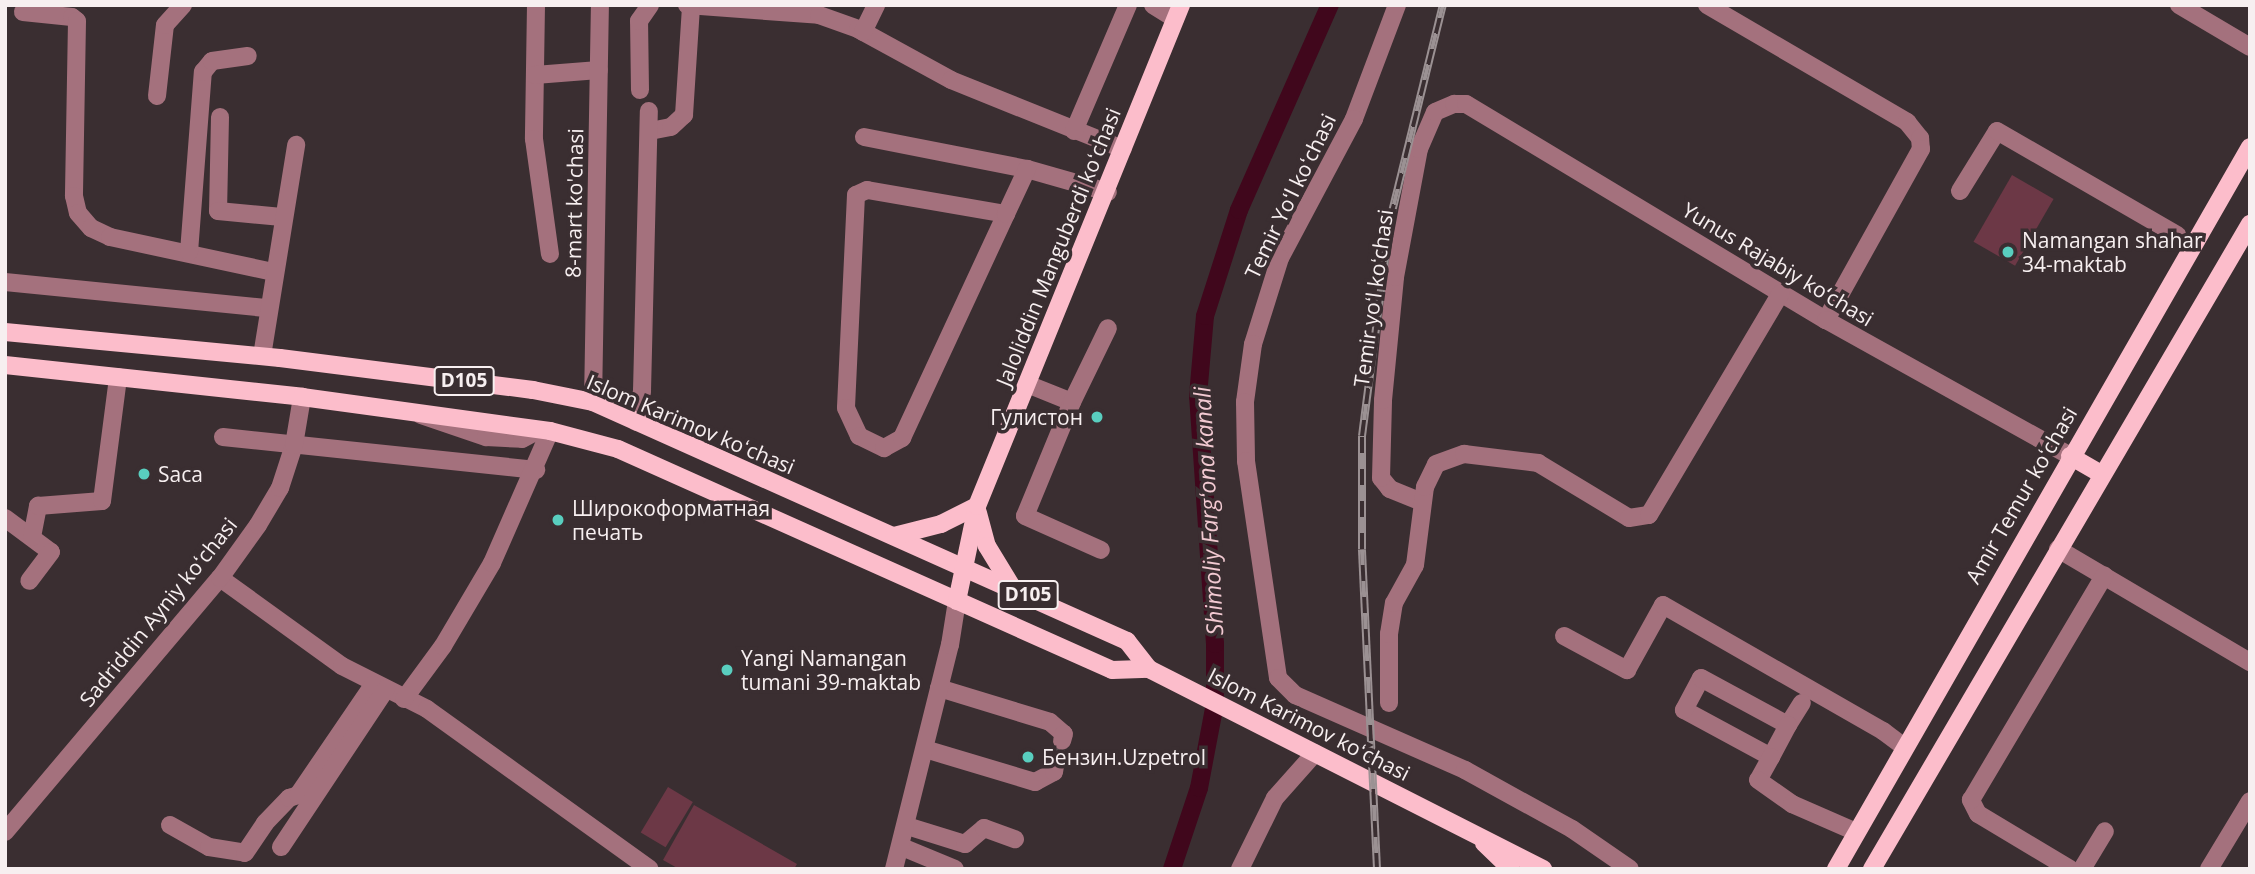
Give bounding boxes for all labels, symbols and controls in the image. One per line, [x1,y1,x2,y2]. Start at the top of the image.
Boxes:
street label: Jaloliddin Manguberdi koʻchasi [991,104,1125,390]
street label: Temir Yoʻl koʻchasi [1239,110,1341,282]
street label: 8-mart ko'chasi [560,128,588,278]
street label: Yunus Rajabiy ko‘chasi [1678,197,1878,331]
street label: Temir yoʻl koʻchasi [1348,208,1398,388]
place label: Namangan shahar 34-maktab [2022,227,2203,277]
marker: Namangan shahar 34-maktab [2000,244,2016,260]
road number: D105 [433,366,496,396]
street label: Islom Karimov koʻchasi [583,369,799,479]
water label: Shimoliy Fargʻona kanali [1188,386,1228,636]
street label: Amir Temur koʻchasi [1960,402,2082,588]
place label: Гулистон [990,404,1083,430]
marker: Гулистон [1089,409,1105,425]
place label: Saca [158,461,203,487]
marker: Saca [136,466,152,482]
place label: Широкоформатная печать [572,495,770,545]
marker: Широкоформатная печать [550,512,566,528]
street label: Sadriddin Ayniy koʻchasi [74,513,242,711]
road number: D105 [996,580,1060,610]
place label: Yangi Namangan tumani 39-maktab [741,645,921,695]
marker: Yangi Namangan tumani 39-maktab [719,662,735,678]
street label: Islom Karimov koʻchasi [1204,662,1414,786]
place label: Бензин.Uzpetrol [1042,744,1206,770]
marker: Бензин.Uzpetrol [1020,749,1036,765]

